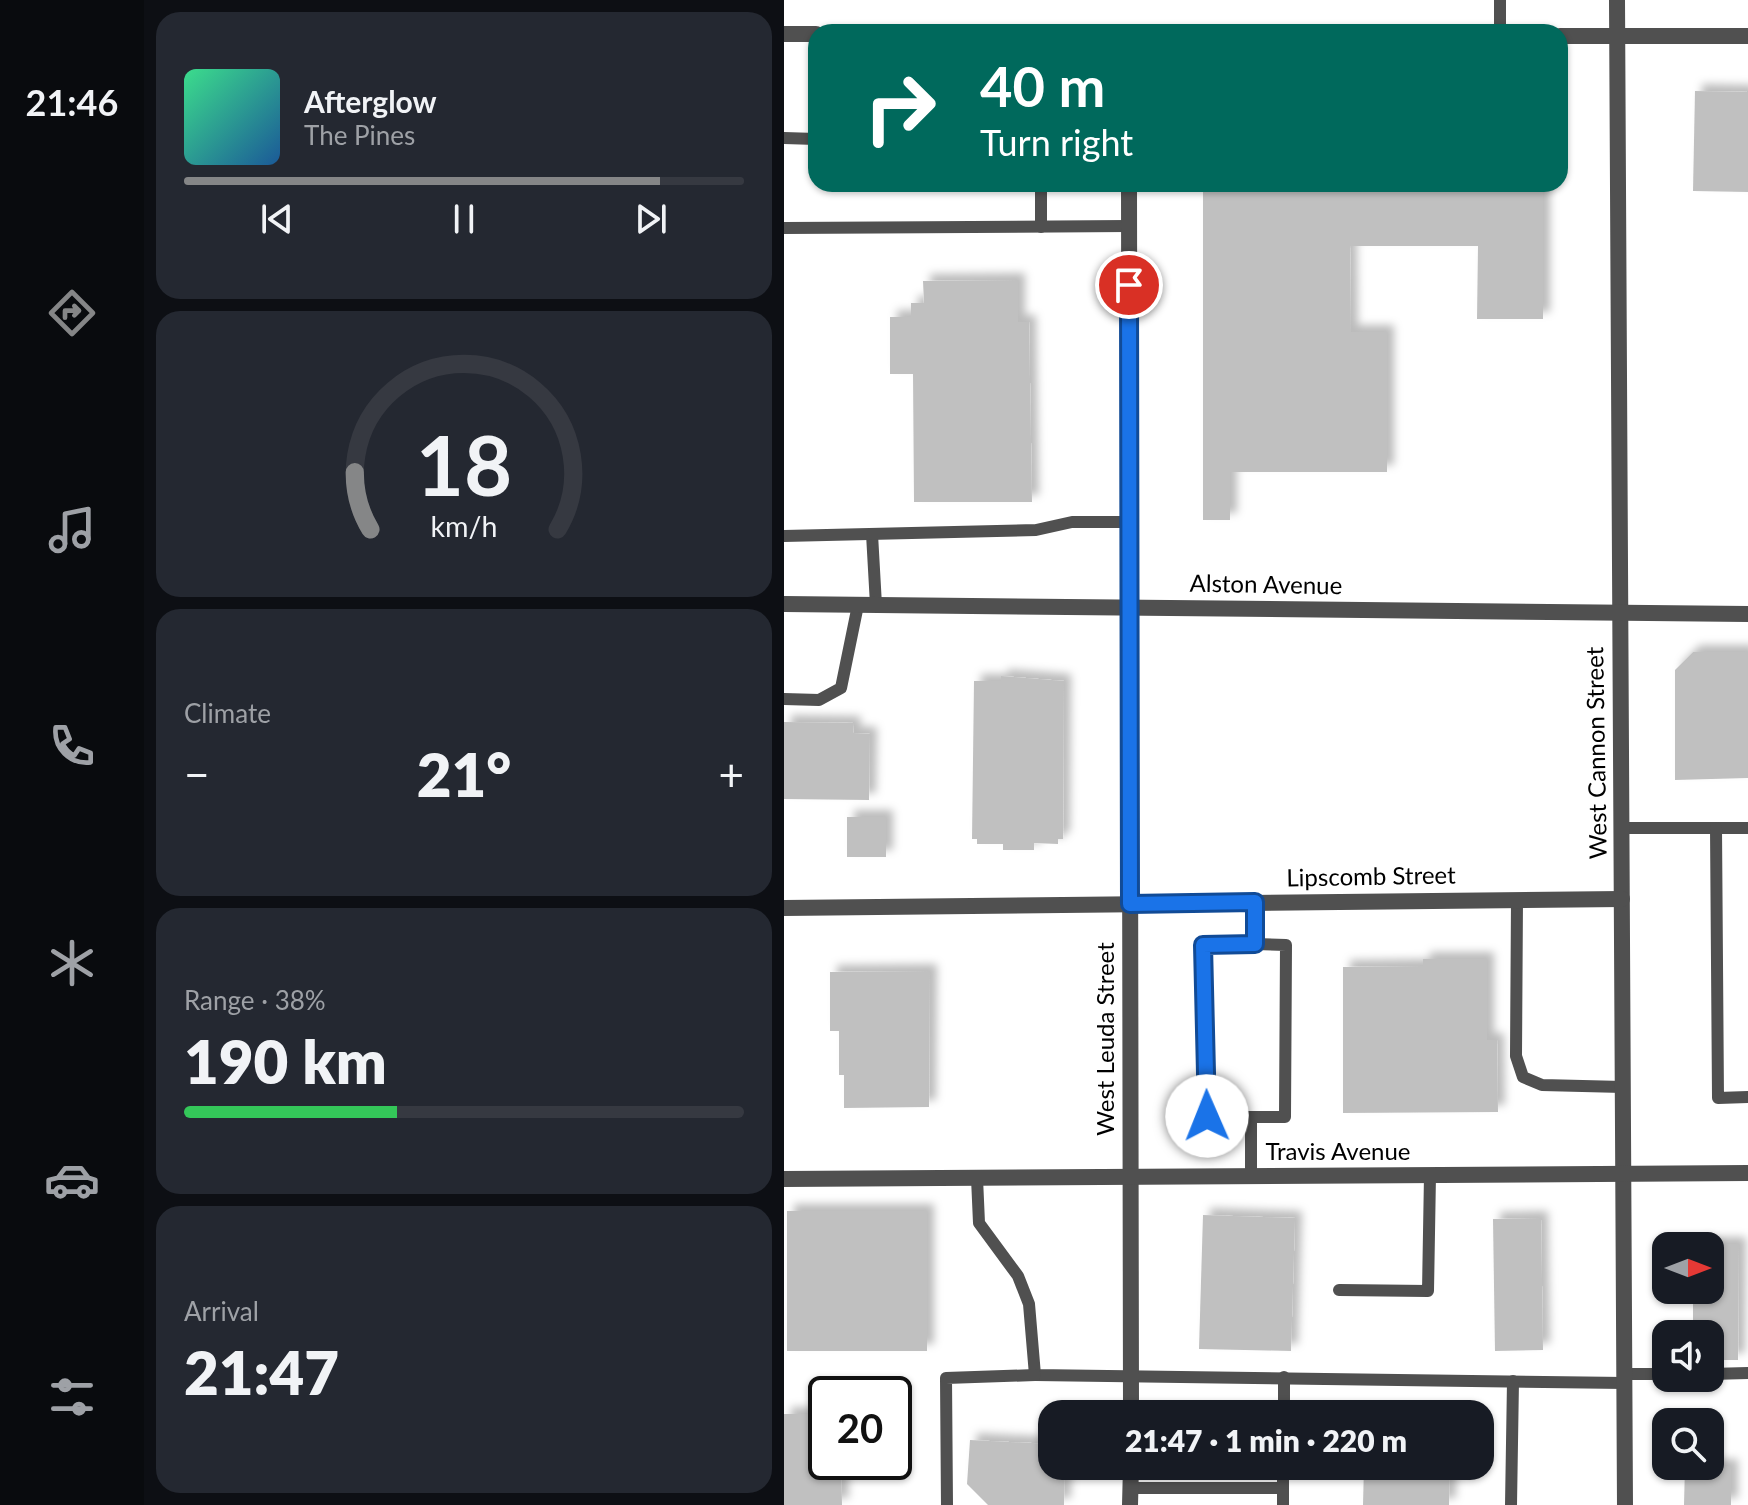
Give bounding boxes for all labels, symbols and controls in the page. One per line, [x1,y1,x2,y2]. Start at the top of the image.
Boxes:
text: 40 m [980,52,1105,119]
icon: right [848,56,952,160]
text: 21:46 [26,80,118,124]
text: Afterglow [304,83,437,119]
text: The Pines [304,119,415,151]
text: Turn right [980,120,1133,164]
icon: previous [255,197,299,241]
icon: pause [442,197,486,241]
icon: next [629,197,673,241]
pin [1095,251,1163,319]
icon: arrive [1107,263,1151,307]
icon: directions [44,285,100,341]
text: 18 [416,413,512,513]
icon: music [44,502,100,558]
text: km/h [431,509,497,543]
street label: Alston Avenue [1189,568,1343,599]
street label: West Cannon Street [1579,646,1612,859]
text: Climate [184,697,271,729]
icon: phone [44,718,100,774]
text: 21° [417,738,511,810]
text: − [184,748,210,800]
text: + [718,748,744,800]
street label: Lipscomb Street [1286,860,1456,891]
icon: climate [44,935,100,991]
street label: West Leuda Street [1090,942,1119,1136]
text: Range · 38% [184,984,326,1016]
text: 190 km [184,1025,387,1097]
position arrow [1165,1074,1249,1158]
street label: Travis Avenue [1265,1136,1411,1165]
icon: car [44,1152,100,1208]
north arrow [1652,1232,1724,1304]
map controls [1652,1232,1724,1480]
text: Arrival [184,1295,259,1327]
button: sound [1652,1320,1724,1392]
text: 21:47 [184,1336,339,1408]
icon: filters [44,1369,100,1425]
speed limit sign: 20 [808,1376,912,1480]
button: search [1652,1408,1724,1480]
text: 21:47 · 1 min · 220 m [1125,1422,1407,1458]

